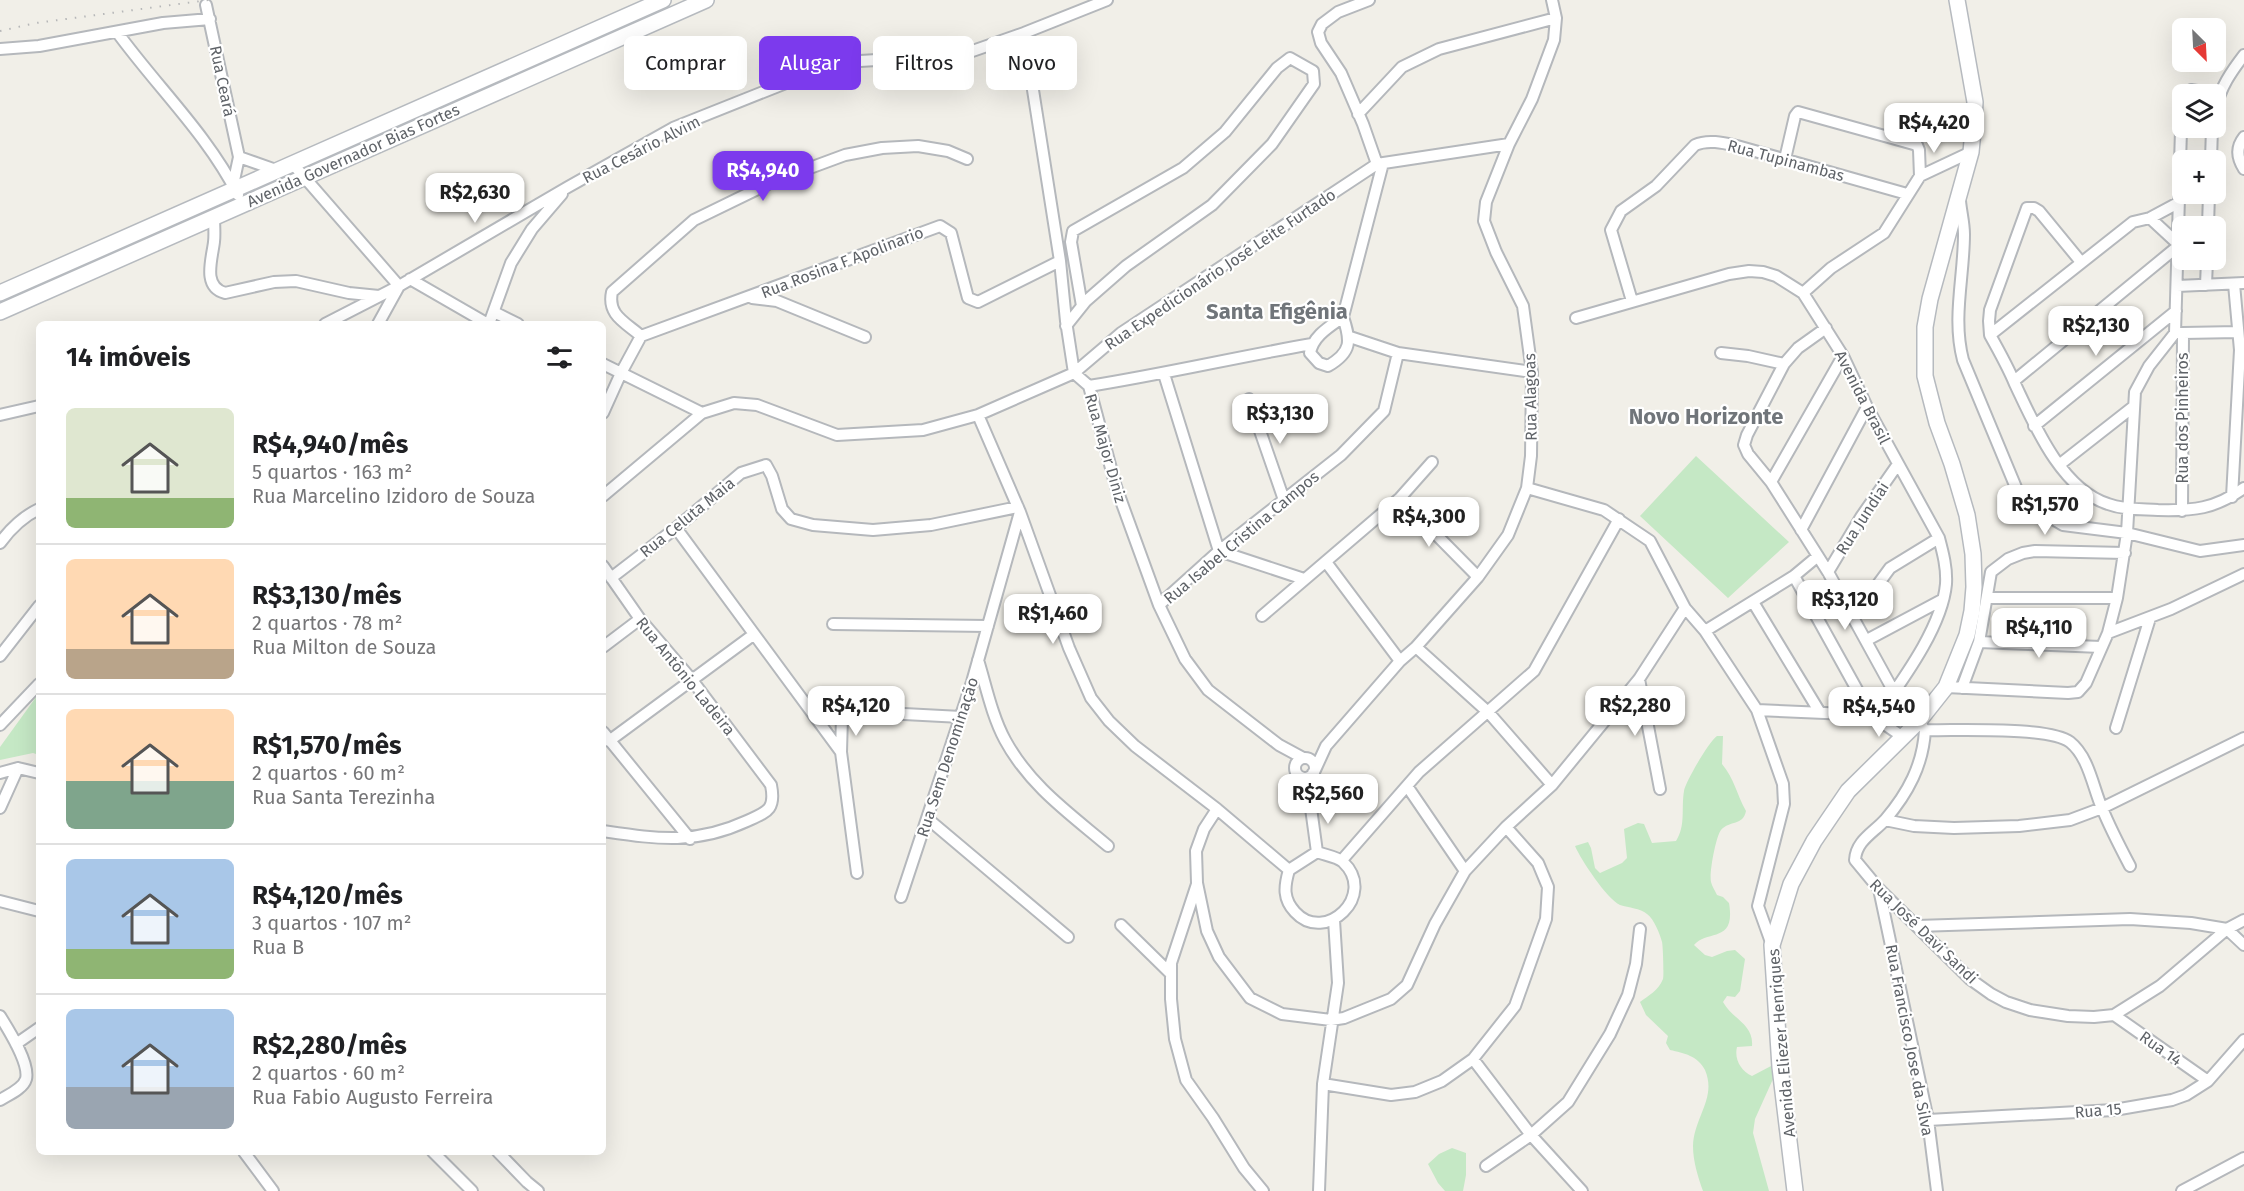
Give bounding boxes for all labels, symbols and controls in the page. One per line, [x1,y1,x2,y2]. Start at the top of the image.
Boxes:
north arrow [2172,18,2226,72]
map controls [2172,18,2226,270]
chip: Comprar [624,36,747,90]
chip: Alugar [759,36,861,90]
chip: Filtros [873,36,974,90]
chip: Novo [986,36,1077,90]
street label: Rua Ceará [206,44,239,118]
button: layers [2172,84,2226,138]
street label: Avenida Governador Bias Fortes [244,100,462,211]
pin: R$4,420 [1879,103,1989,154]
text: R$4,420 [1898,110,1970,134]
street label: Rua Cesário Alvim [579,112,703,187]
street label: Rua Tupinambas [1725,136,1846,185]
button: + [2172,150,2226,204]
pin: R$4,940 [708,151,818,202]
text: R$4,940 [727,158,799,182]
pin: R$2,630 [420,173,530,224]
text: R$2,630 [439,180,511,204]
street label: Rua Expedicionário José Leite Furtado [1101,185,1339,354]
button: − [2172,216,2226,270]
street label: Rua Rosina F Apolinario [758,223,926,302]
district label: Santa Efigênia [1206,298,1348,325]
pin: R$2,130 [2041,306,2151,357]
text: R$2,130 [2062,313,2130,337]
icon: filters [543,341,576,374]
text: 14 imóveis [66,342,191,373]
street label: Avenida Brasil [1831,347,1894,448]
street label: Rua Alagoas [1520,353,1541,441]
street label: Rua dos Pinheiros [2173,353,2192,483]
street label: Rua Major Diniz [1081,391,1130,505]
pin: R$3,130 [1225,394,1335,445]
text: R$3,130 [1246,401,1314,425]
district label: Novo Horizonte [1629,403,1783,430]
text: R$4,940/mês [252,429,408,460]
icon: home [114,432,186,504]
text: 5 quartos · 163 m² [252,460,412,484]
street label: Rua Isabel Cristina Campos [1160,467,1323,608]
street label: Rua Celuta Maia [636,473,738,561]
street label: Rua Jundiai [1832,478,1893,558]
text: Rua Marcelino Izidoro de Souza [252,484,535,508]
pin: R$1,570 [1990,485,2100,536]
text: R$1,570 [2011,492,2079,516]
pin: R$4,300 [1374,497,1484,548]
text: R$4,300 [1392,504,1466,528]
text: R$3,130/mês [252,580,402,611]
pin: R$3,120 [1790,580,1900,631]
icon: home [114,583,186,655]
text: R$3,120 [1811,587,1879,611]
pin: R$1,460 [998,594,1108,645]
text: R$1,460 [1018,601,1088,625]
pin: R$4,110 [1984,608,2094,659]
text: 2 quartos · 78 m² [252,611,403,635]
street label: Rua Antônio Ladeira [632,613,739,739]
text: R$4,110 [2005,615,2073,639]
text: Rua Milton de Souza [252,635,436,659]
street label: Rua Sem Denominação [913,675,983,840]
pin: R$4,120 [801,686,911,737]
pin: R$2,280 [1580,686,1690,737]
pin: R$4,540 [1824,687,1934,738]
text: R$4,120 [822,693,890,717]
text: R$2,280 [1599,693,1671,717]
text: R$4,540 [1842,694,1916,718]
text: R$1,570/mês [252,730,402,761]
icon: home [114,733,186,805]
text: 2 quartos · 60 m² [252,761,405,785]
pin: R$2,560 [1273,774,1383,825]
text: R$2,560 [1292,781,1364,805]
text: Rua Santa Terezinha [252,785,435,809]
street label: Rua José Davi Sandi [1866,875,1982,988]
text: R$4,120/mês [252,880,403,911]
icon: home [114,883,186,955]
text: 3 quartos · 107 m² [252,911,411,935]
text: Rua B [252,935,304,959]
street label: Rua Francisco Jose da Silva [1882,943,1937,1137]
street label: Avenida Eliezer Henriques [1764,948,1799,1138]
street label: Rua 14 [2136,1027,2186,1070]
text: R$2,280/mês [252,1030,407,1061]
icon: home [114,1033,186,1105]
text: 2 quartos · 60 m² [252,1061,405,1085]
text: Rua Fabio Augusto Ferreira [252,1085,493,1109]
street label: Rua 15 [2074,1099,2122,1122]

